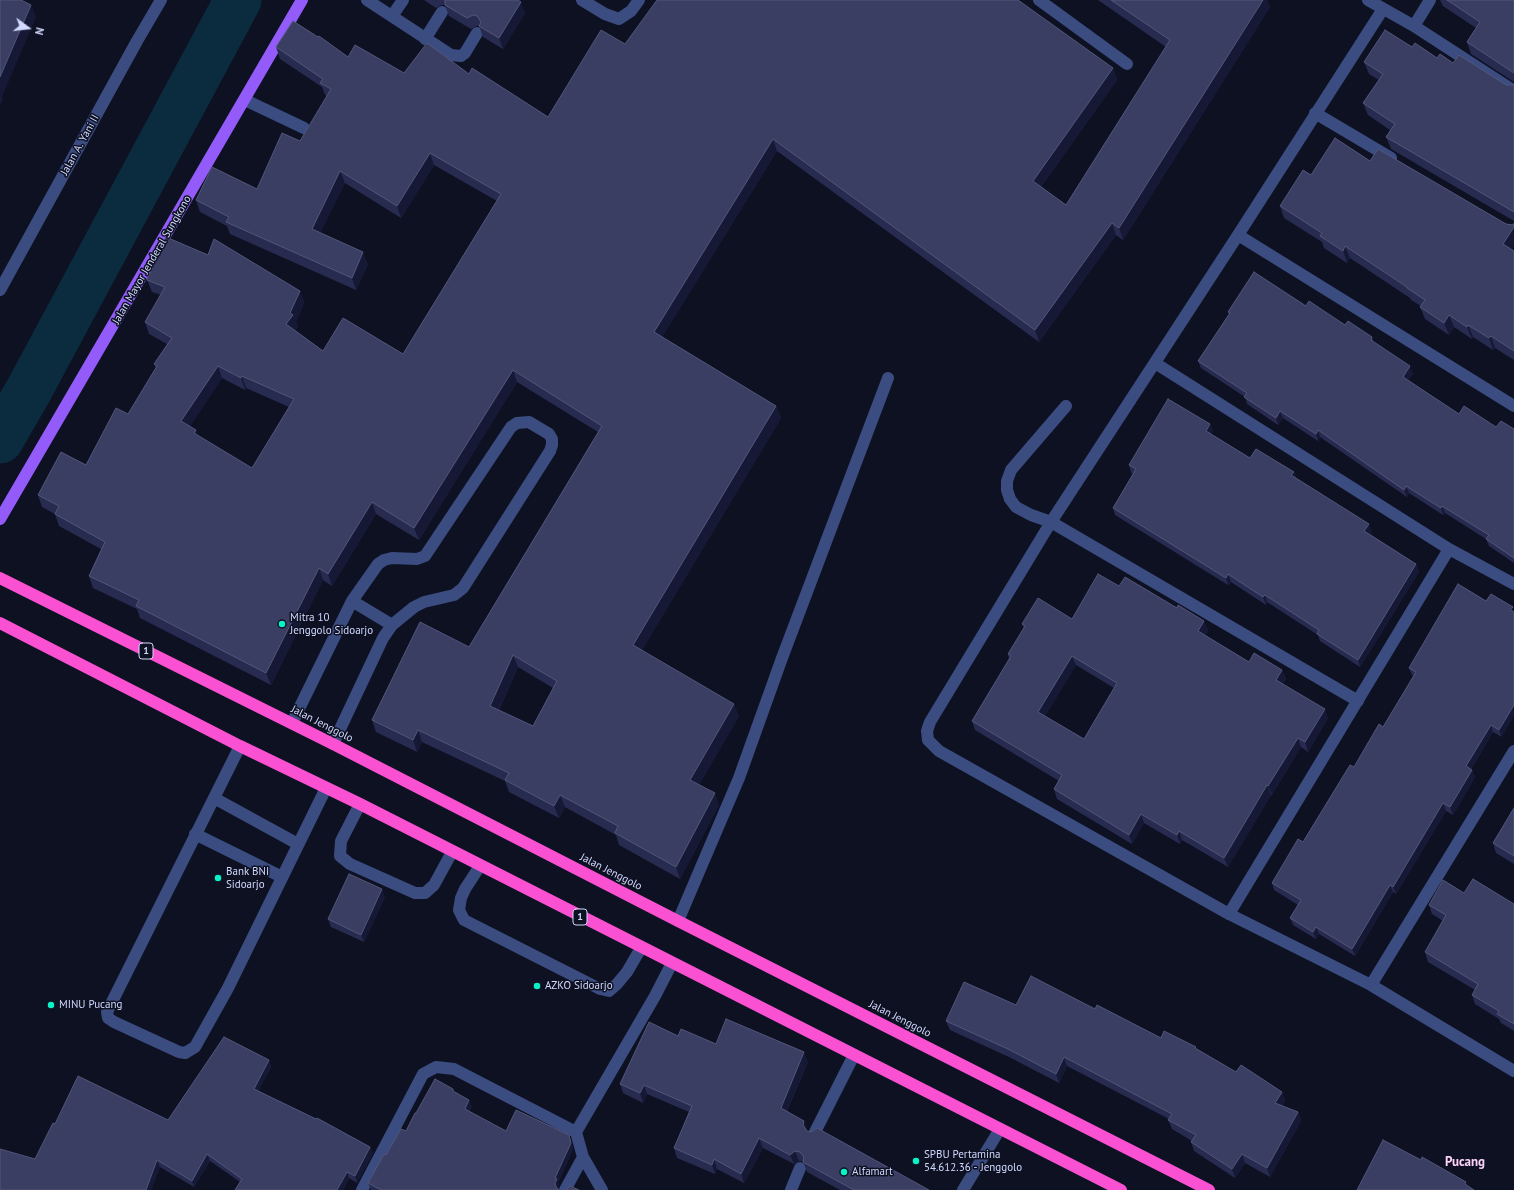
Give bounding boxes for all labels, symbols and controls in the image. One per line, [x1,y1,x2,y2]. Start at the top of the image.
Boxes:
north arrow [8,8,48,48]
text: N [32,26,47,36]
street label: Jalan A. Yani II [58,112,102,178]
street label: Jalan Mayor Jenderal Sungkono [110,193,194,327]
place label: Mitra 10 Jenggolo Sidoarjo [290,611,373,637]
marker: Mitra 10 Jenggolo Sidoarjo [277,619,287,629]
road number: 1 [139,643,153,659]
street label: Jalan Jenggolo [289,703,355,745]
street label: Jalan Jenggolo [578,851,644,893]
place label: Bank BNI Sidoarjo [226,865,269,891]
marker: Bank BNI Sidoarjo [213,873,223,883]
road number: 1 [573,909,587,925]
place label: AZKO Sidoarjo [545,979,613,993]
marker: AZKO Sidoarjo [532,981,542,991]
place label: MINU Pucang [59,998,122,1012]
street label: Jalan Jenggolo [867,998,933,1040]
marker: MINU Pucang [46,1000,56,1010]
place label: SPBU Pertamina 54.612.36 - Jenggolo [924,1148,1022,1174]
district label: Pucang [1445,1154,1485,1170]
marker: SPBU Pertamina 54.612.36 - Jenggolo [911,1156,921,1166]
place label: Alfamart [852,1165,893,1179]
marker: Alfamart [839,1167,849,1177]

